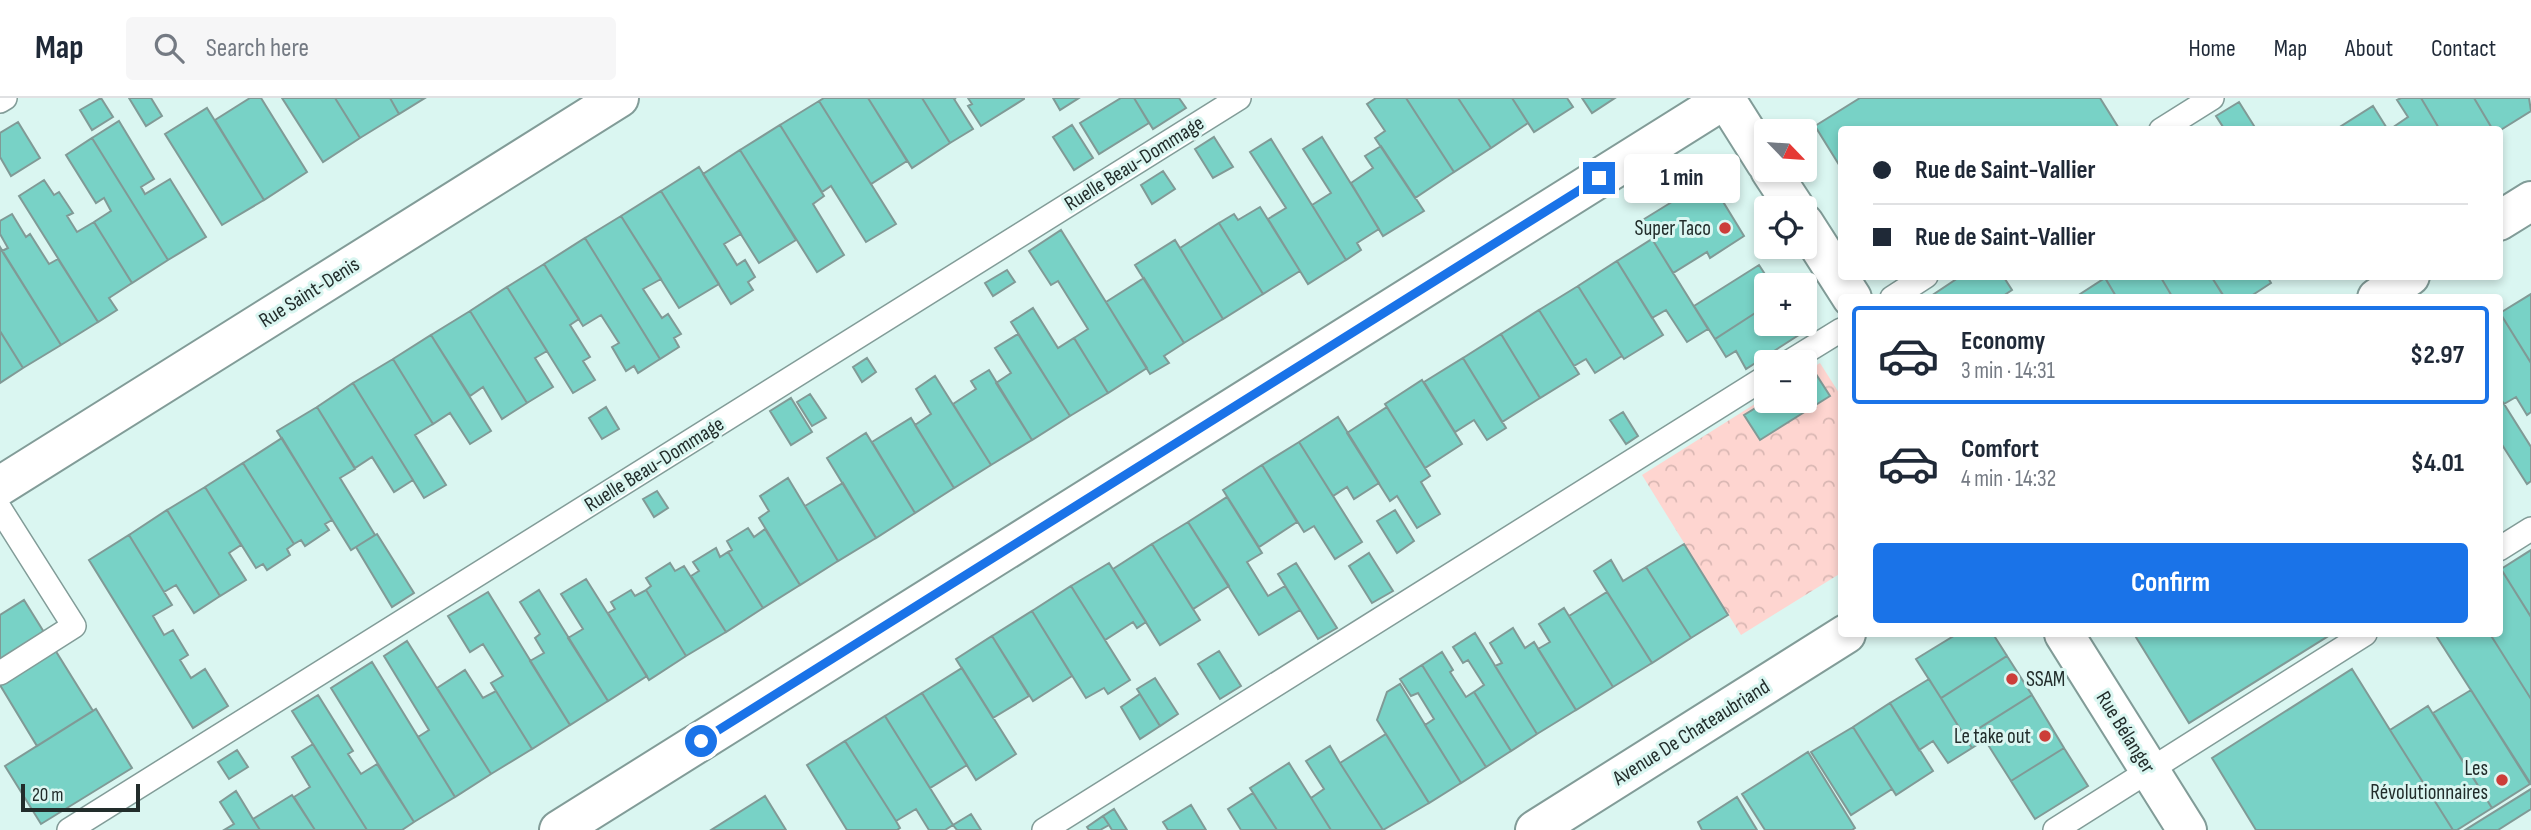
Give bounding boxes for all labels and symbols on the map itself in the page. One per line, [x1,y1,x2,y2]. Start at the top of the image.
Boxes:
street label: Ruelle Beau-Dommage [1060,111,1209,216]
north arrow [1754,119,1816,182]
callout: 1 min [1624,154,1739,202]
route end [1583,162,1615,194]
place label: Super Taco [1634,216,1711,241]
marker: Super Taco [1717,220,1733,236]
street label: Rue Saint-Denis [254,252,364,333]
street label: Ruelle Beau-Dommage [580,412,729,517]
place label: SSAM [2026,667,2065,692]
marker: SSAM [2004,671,2020,687]
street label: Avenue De Chateaubriand [1607,674,1774,791]
street label: Rue Bélanger [2091,687,2160,778]
place label: Le take out [1954,724,2031,749]
route start [685,725,717,757]
marker: Le take out [2037,728,2053,744]
place label: Les Révolutionnaires [2370,756,2488,805]
marker: Les Révolutionnaires [2494,772,2510,788]
scale bar [21,781,140,813]

